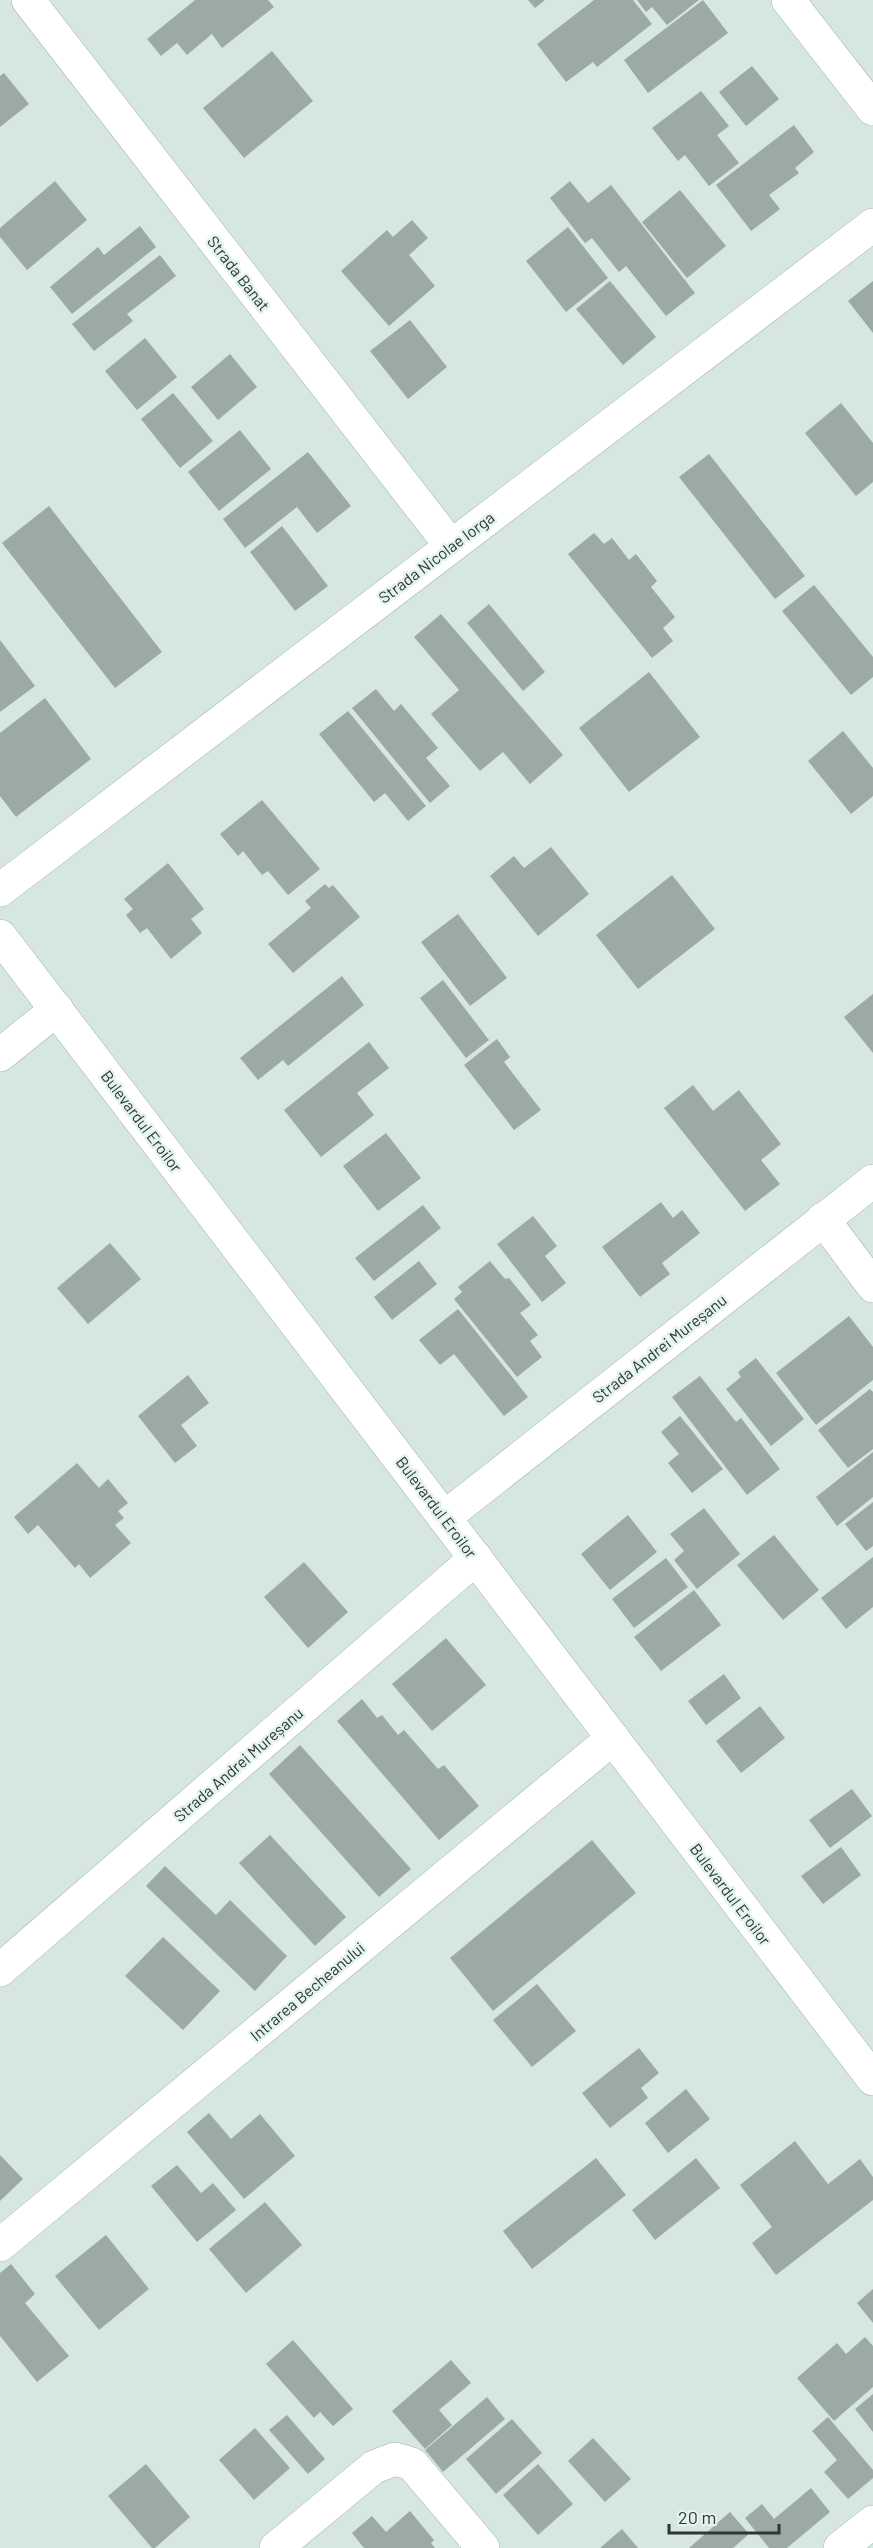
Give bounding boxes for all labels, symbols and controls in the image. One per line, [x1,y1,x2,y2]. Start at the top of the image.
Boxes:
street label: Strada Banat [204,232,274,314]
street label: Strada Nicolae Iorga [374,507,498,607]
street label: Bulevardul Eroilor [98,1066,187,1176]
street label: Strada Andrei Mureșanu [588,1290,730,1406]
street label: Bulevardul Eroilor [393,1452,482,1562]
street label: Strada Andrei Mureșanu [169,1703,307,1825]
street label: Bulevardul Eroilor [687,1839,776,1949]
street label: Intrarea Becheanului [246,1938,368,2044]
scale bar [669,2497,778,2535]
text: 20 m [678,2506,716,2528]

